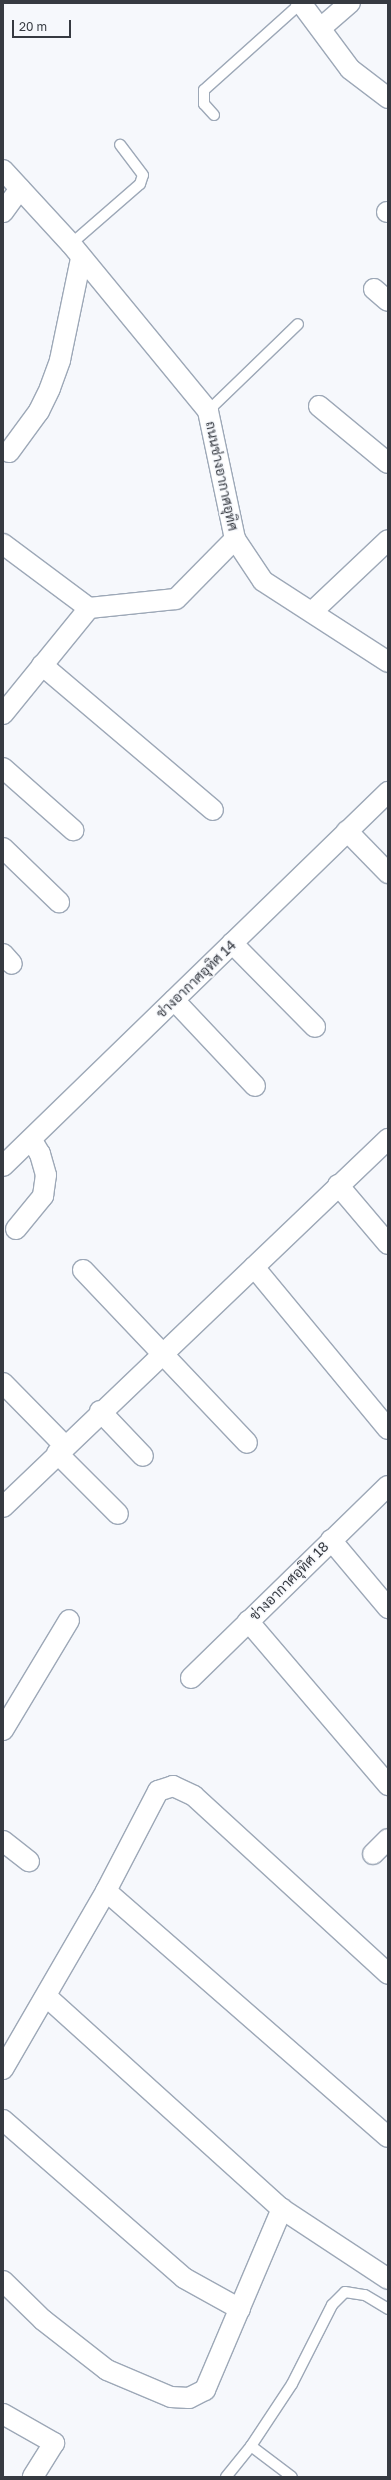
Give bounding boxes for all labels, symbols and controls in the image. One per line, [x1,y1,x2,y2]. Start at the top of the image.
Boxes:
scale bar [14,12,73,38]
text: 20 m [19,19,47,34]
street label: ถนนช่างอากาศอุทิศ [202,420,242,532]
street label: ช่างอากาศอุทิศ 14 [153,937,239,1021]
street label: ช่างอากาศอุทิศ 18 [246,1538,332,1624]

